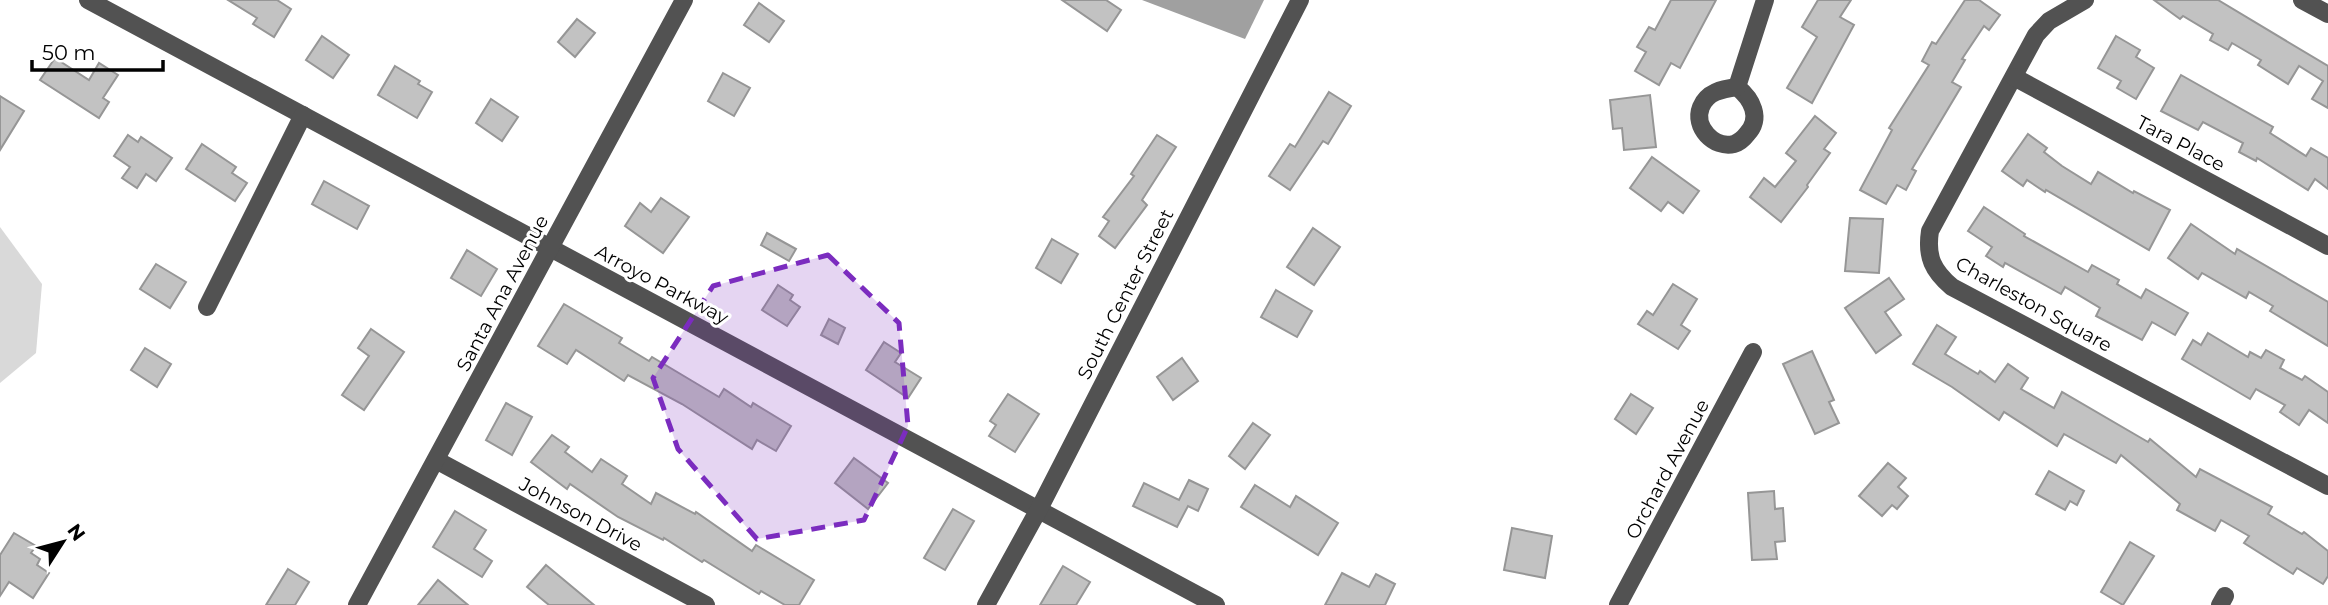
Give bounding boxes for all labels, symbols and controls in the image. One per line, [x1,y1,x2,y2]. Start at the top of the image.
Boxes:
scale bar [32,28,163,72]
text: 50 m [42,40,96,65]
street label: Tara Place [2133,111,2229,176]
street label: South Center Street [1072,205,1179,383]
street label: Santa Ana Avenue [452,211,553,375]
street label: Arroyo Parkway [591,240,733,330]
street label: Charleston Square [1951,252,2116,357]
street label: Orchard Avenue [1621,395,1714,543]
street label: Johnson Drive [514,472,646,556]
north arrow [28,507,98,577]
text: N [63,519,90,545]

